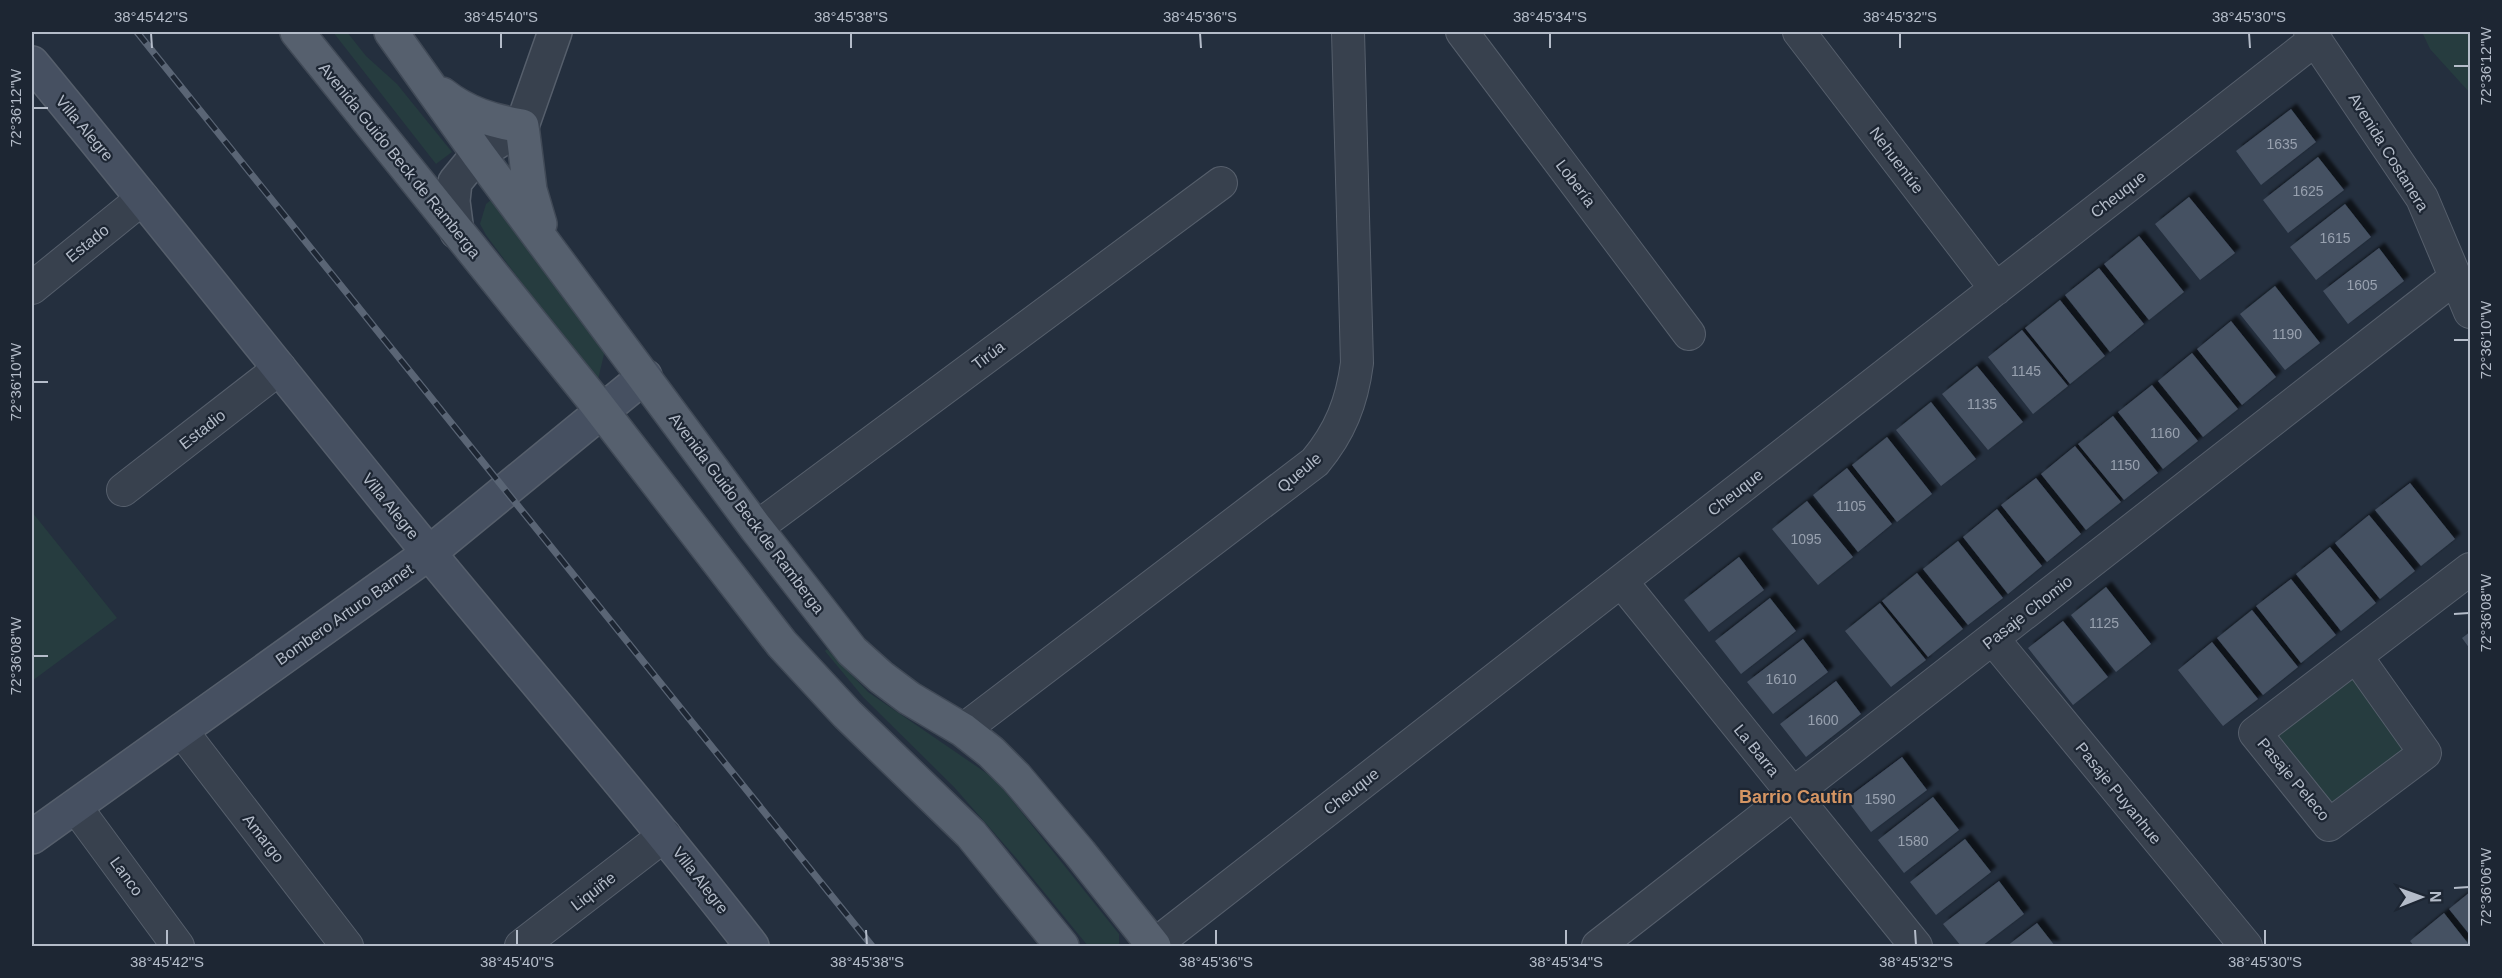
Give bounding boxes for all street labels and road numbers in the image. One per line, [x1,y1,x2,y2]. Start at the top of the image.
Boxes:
street label: Avenida Guido Beck de Ramberga [316,59,484,261]
street label: Avenida Costanera [2345,90,2432,214]
street label: Villa Alegre [52,92,117,164]
street label: Nehuentúe [1866,124,1927,197]
street label: Lobería [1552,157,1599,210]
street label: Cheuque [2087,168,2149,221]
street label: Estado [63,221,112,266]
street label: Tirúa [969,338,1008,373]
street label: Estadio [176,406,229,453]
street label: Avenida Guido Beck de Ramberga [666,410,827,617]
street label: Queule [1274,449,1325,495]
street label: Cheuque [1704,466,1766,519]
street label: Villa Alegre [359,470,422,543]
street label: Bombero Arturo Barnet [272,560,417,668]
street label: Pasaje Chomio [1979,572,2075,652]
street label: La Barra [1731,721,1783,780]
street label: Pasaje Peleco [2254,735,2333,824]
street label: Pasaje Puyanhue [2073,739,2165,847]
street label: Cheuque [1320,765,1382,818]
street label: Amargo [240,811,288,866]
street label: Villa Alegre [669,844,732,917]
street label: Lanco [107,854,146,899]
street label: Liquiñe [568,869,619,914]

